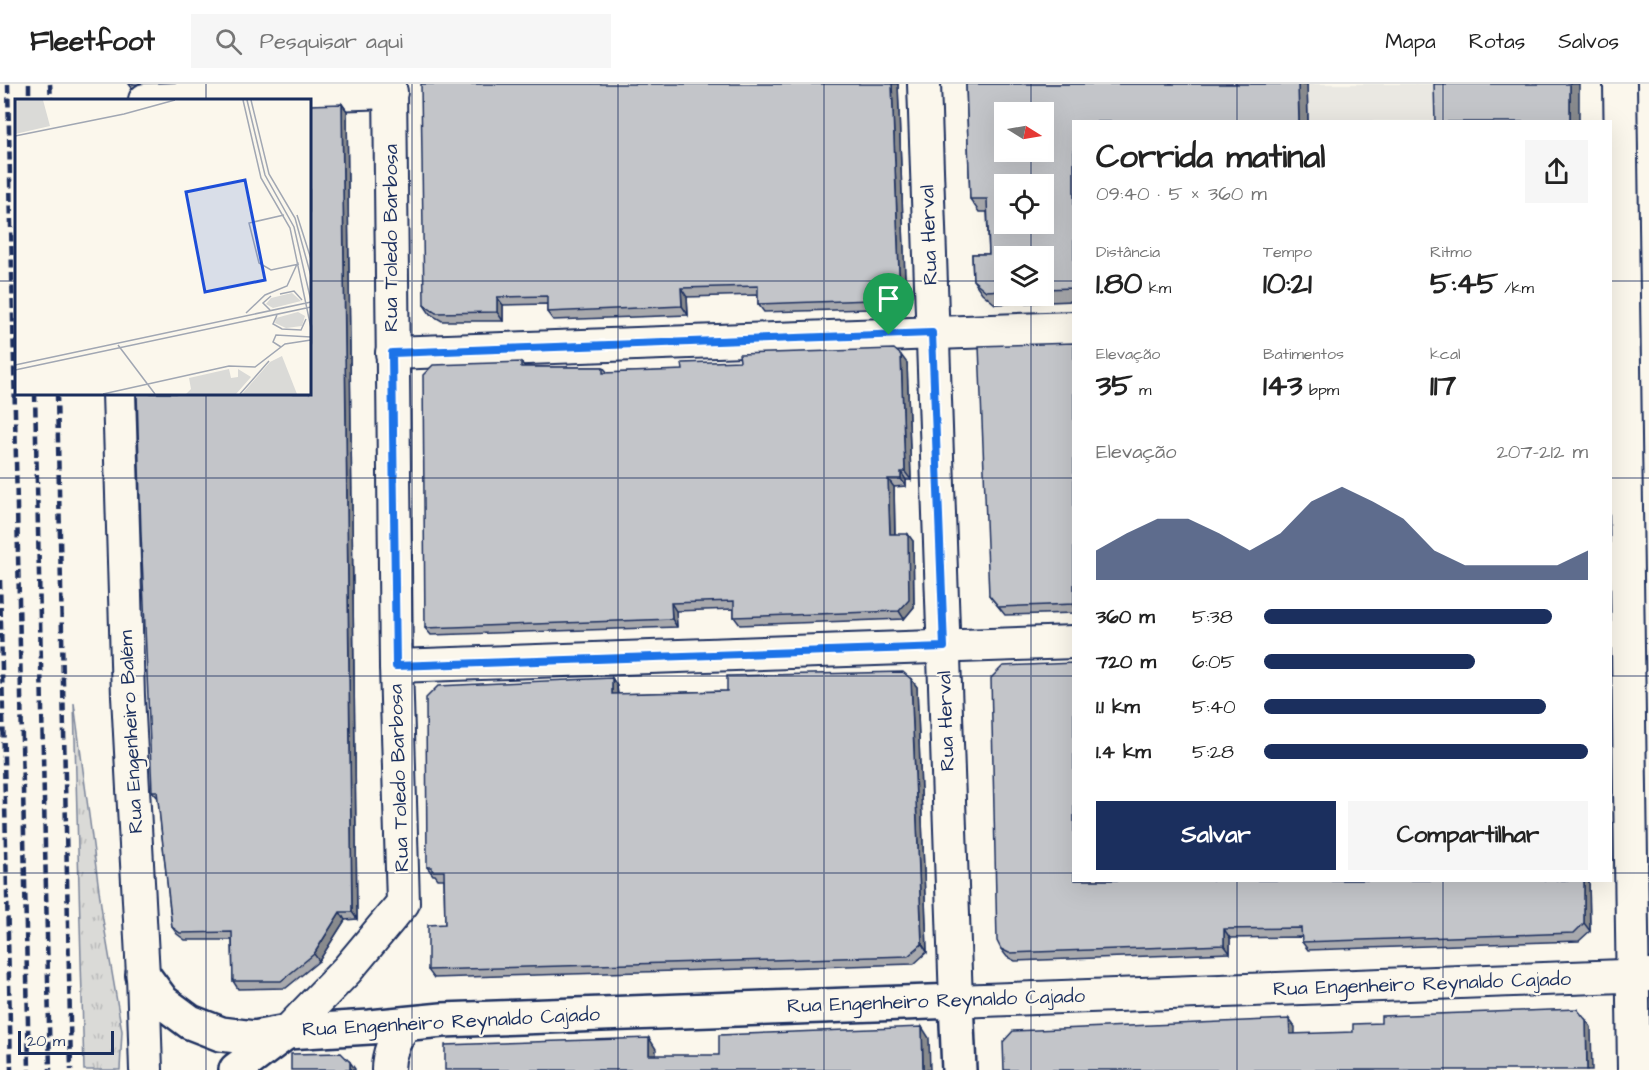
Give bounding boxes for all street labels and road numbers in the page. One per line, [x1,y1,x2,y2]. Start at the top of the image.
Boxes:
street label: Rua Toledo Barbosa [377,144,405,332]
street label: Rua Herval [913,184,945,286]
street label: Rua Engenheiro Balém [112,629,151,834]
street label: Rua Herval [930,670,962,772]
street label: Rua Toledo Barbosa [382,684,416,872]
street label: Rua Engenheiro Reynaldo Cajado [1273,965,1571,1004]
street label: Rua Engenheiro Reynaldo Cajado [787,982,1085,1021]
street label: Rua Engenheiro Reynaldo Cajado [301,1000,601,1045]

